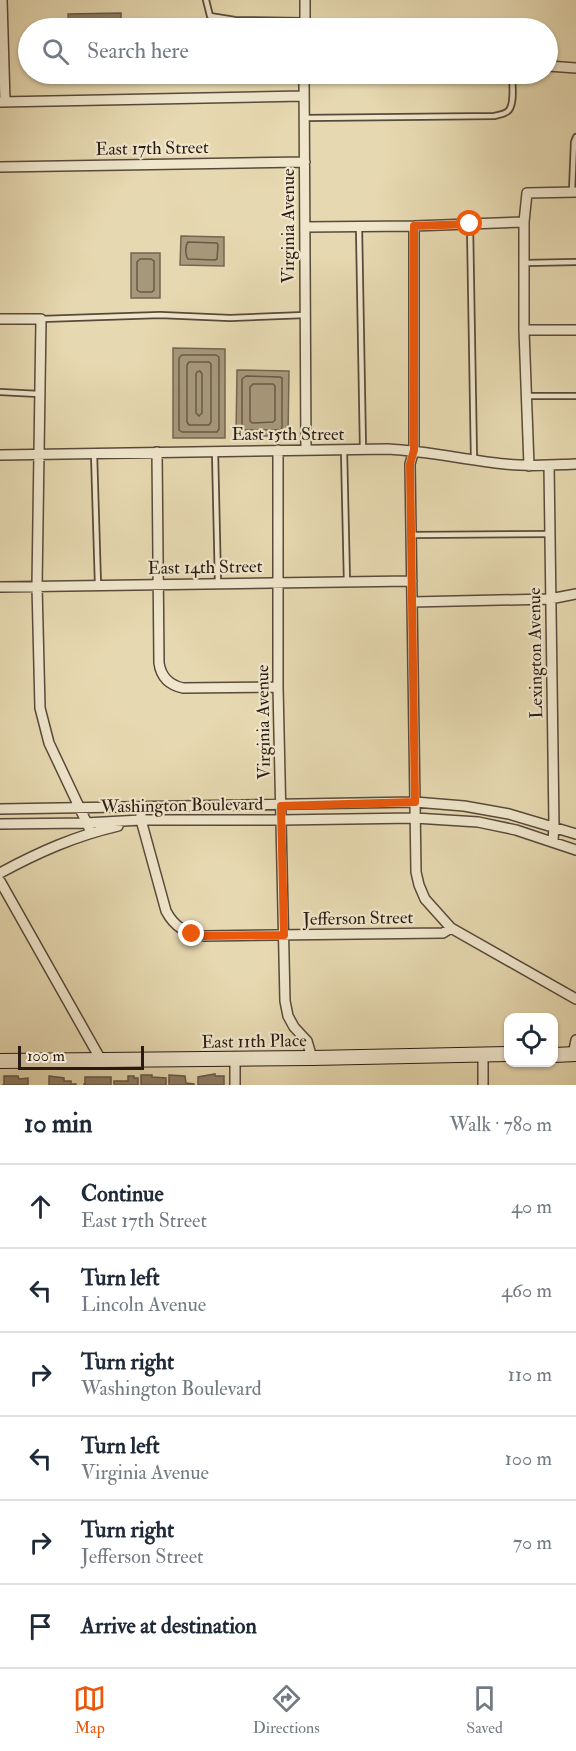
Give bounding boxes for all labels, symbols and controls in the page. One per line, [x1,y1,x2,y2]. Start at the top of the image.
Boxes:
search box [18,18,558,84]
icon: search [39,35,72,68]
text: Search here [87,37,189,65]
street label: East 17th Street [95,136,209,161]
street label: Virginia Avenue [277,168,300,284]
route start [456,210,482,236]
street label: East 15th Street [232,423,345,446]
street label: East 14th Street [147,555,263,580]
street label: Lexington Avenue [523,587,548,719]
street label: Virginia Avenue [251,664,276,780]
street label: Washington Boulevard [100,793,264,818]
street label: Jefferson Street [302,906,414,931]
route end [178,920,204,946]
map controls [504,1013,558,1067]
button: locate [504,1013,558,1067]
street label: East 11th Place [201,1029,307,1054]
scale bar [18,1043,144,1070]
text: 100 m [27,1046,65,1066]
text: 10 min [24,1108,92,1140]
text: Walk · 780 m [450,1112,552,1137]
text: Continue [81,1180,164,1208]
icon: ahead [24,1190,57,1223]
text: 40 m [511,1194,552,1219]
text: East 17th Street [81,1208,207,1233]
text: Turn left [81,1264,160,1292]
icon: left [24,1274,57,1307]
text: 460 m [501,1278,552,1303]
text: Lincoln Avenue [81,1292,206,1317]
text: Turn right [81,1348,174,1376]
icon: right [24,1358,57,1391]
text: 110 m [508,1362,552,1387]
text: Washington Boulevard [81,1376,262,1401]
text: Turn left [81,1432,160,1460]
icon: left [24,1442,57,1475]
text: 100 m [505,1446,552,1471]
text: Virginia Avenue [81,1460,209,1485]
text: Turn right [81,1516,174,1544]
icon: right [24,1526,57,1559]
text: 70 m [513,1530,552,1555]
text: Jefferson Street [81,1544,204,1569]
icon: arrive [24,1610,57,1643]
text: Arrive at destination [81,1612,257,1640]
tab: Map [73,1682,106,1738]
tab: Directions [253,1682,320,1738]
tab: Saved [466,1682,503,1738]

